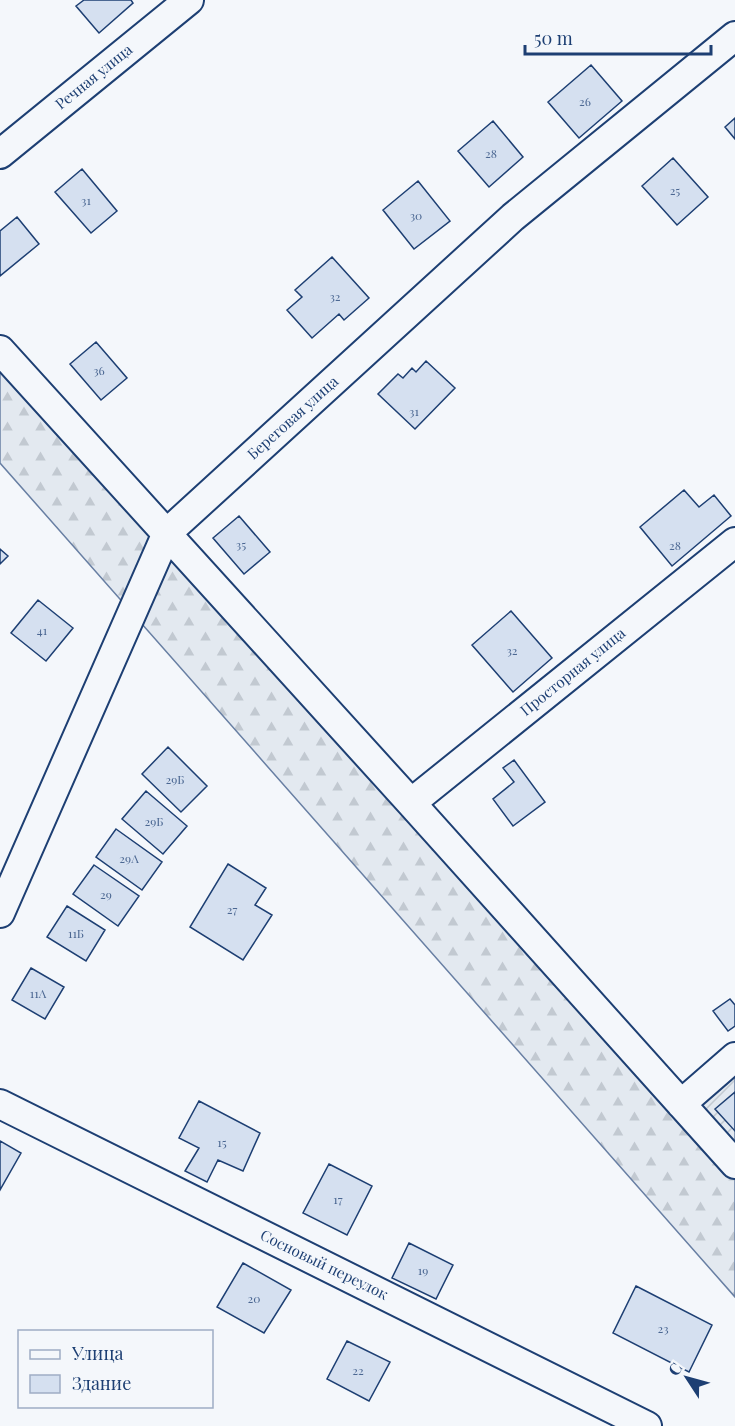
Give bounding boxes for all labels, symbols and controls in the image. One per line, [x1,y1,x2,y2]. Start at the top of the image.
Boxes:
scale bar [525,18,711,56]
text: 50 m [534,26,573,50]
street label: Речная улица [51,39,136,113]
house number: 26 [579,93,591,109]
house number: 28 [485,145,497,161]
house number: 25 [670,182,680,198]
house number: 31 [81,192,91,208]
house number: 30 [410,207,422,223]
house number: 32 [329,288,341,304]
house number: 36 [93,362,105,378]
street label: Береговая улица [243,371,343,463]
house number: 31 [409,403,419,419]
house number: 35 [236,536,246,552]
house number: 28 [669,537,681,553]
house number: 41 [37,622,48,638]
street label: Просторная улица [516,622,629,720]
house number: 32 [506,642,518,658]
house number: 29Б [165,771,185,787]
house number: 29Б [144,813,164,829]
house number: 29А [119,850,139,866]
house number: 29 [100,886,112,902]
house number: 27 [227,901,237,917]
house number: 11Б [68,925,84,941]
house number: 11А [30,985,47,1001]
house number: 15 [217,1134,227,1150]
house number: 17 [333,1191,343,1207]
street label: Сосновый переулок [257,1224,392,1304]
house number: 19 [418,1262,428,1278]
house number: 20 [248,1290,260,1306]
house number: 23 [657,1320,669,1336]
legend [18,1330,213,1408]
text: Улица [71,1341,123,1365]
north arrow [657,1348,717,1408]
text: С [663,1358,686,1380]
house number: 22 [352,1362,364,1378]
text: Здание [72,1371,131,1395]

